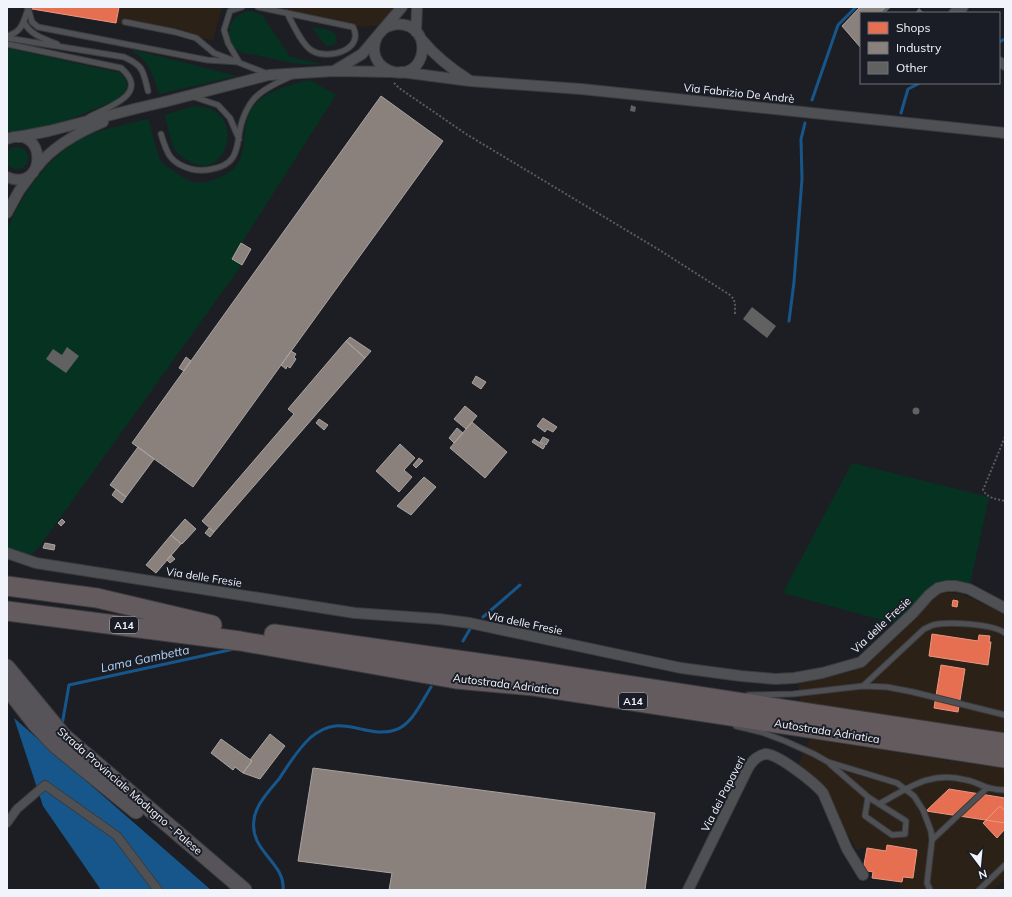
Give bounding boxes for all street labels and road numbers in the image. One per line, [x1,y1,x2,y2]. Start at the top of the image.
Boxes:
street label: Via Fabrizio De Andrè [683,80,795,106]
street label: Via delle Fresie [165,564,243,590]
street label: Via delle Fresie [848,594,914,656]
street label: Via delle Fresie [486,608,564,638]
road number: A14 [110,617,138,633]
street label: Autostrada Adriatica [452,671,560,697]
road number: A14 [619,693,647,709]
street label: Autostrada Adriatica [773,716,881,746]
street label: Strada Provinciale Modugno - Palese [55,724,205,858]
street label: Via dei Papaveri [698,754,748,834]

